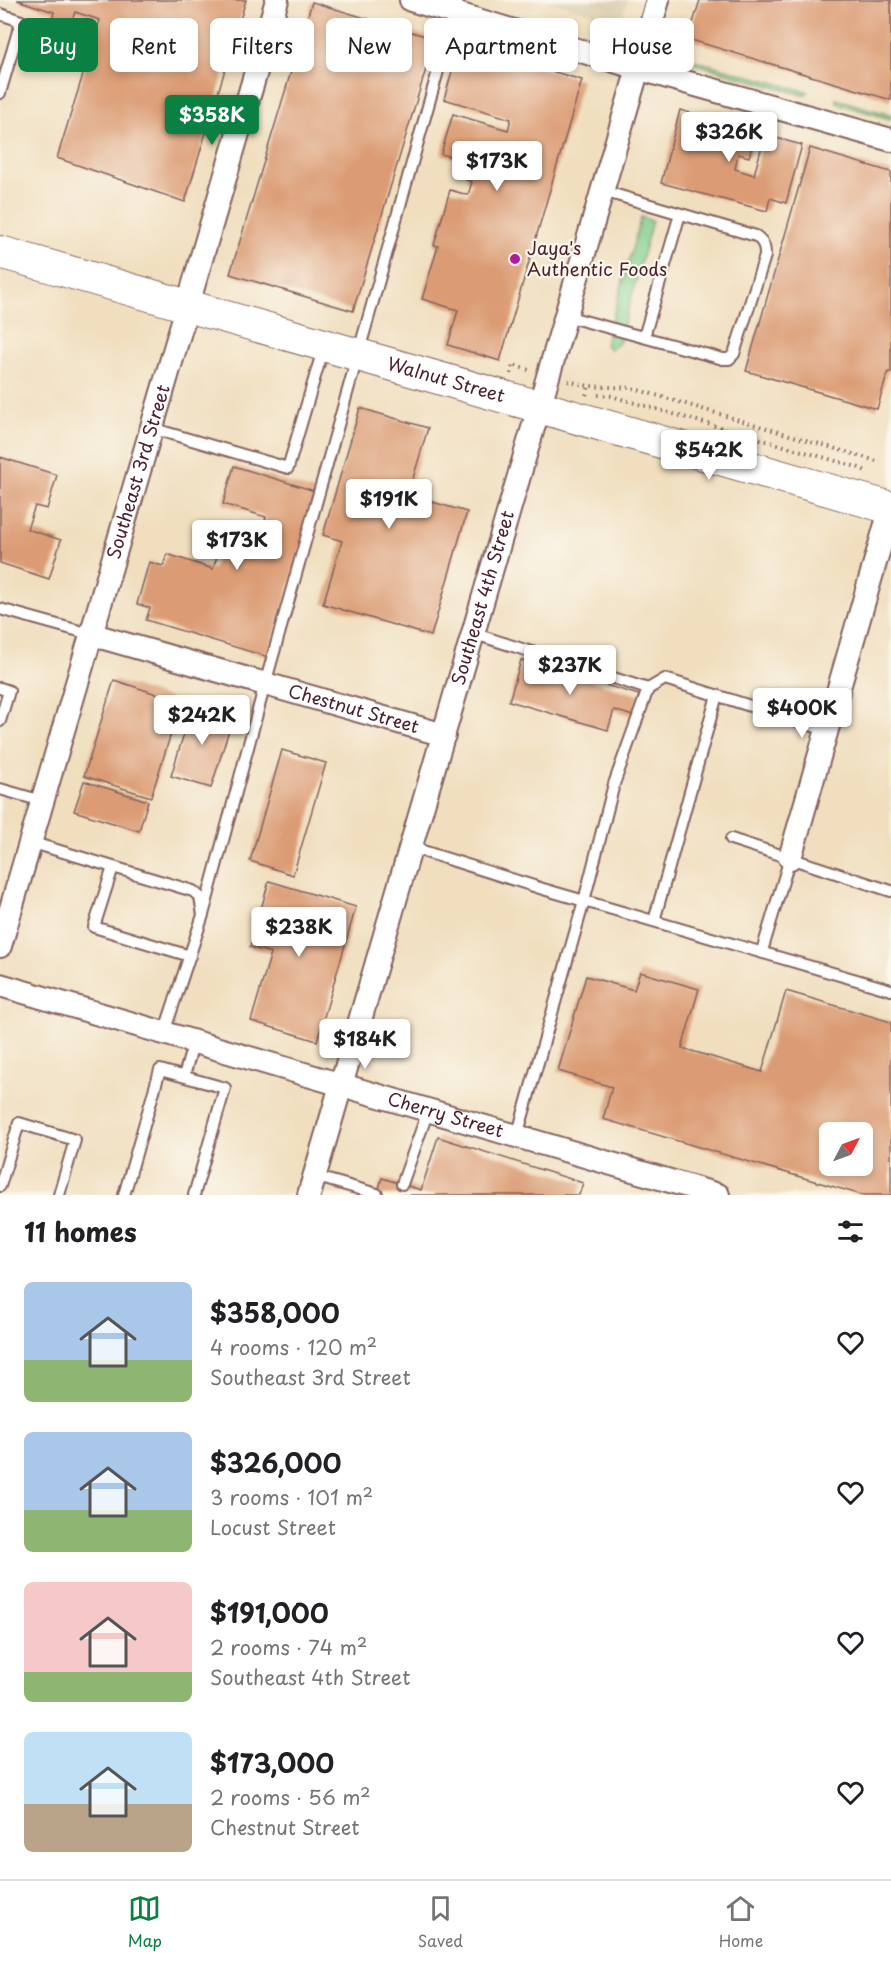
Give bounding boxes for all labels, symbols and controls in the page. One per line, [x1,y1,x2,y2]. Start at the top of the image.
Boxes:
chip: Buy [18,18,98,72]
chip: Rent [110,18,198,72]
chip: Filters [210,18,314,72]
chip: New [326,18,412,72]
chip: Apartment [424,18,578,72]
chip: House [590,18,694,72]
pin: $358K [170,95,254,146]
text: $358K [179,99,245,129]
pin: $326K [687,112,771,163]
text: $326K [695,116,763,146]
pin: $173K [455,141,539,192]
text: $173K [466,145,528,175]
place label: Jaya's Authentic Foods [527,234,667,282]
marker: Jaya's Authentic Foods [508,252,522,266]
street label: Walnut Street [384,349,508,408]
street label: Southeast 3rd Street [99,381,176,562]
pin: $542K [667,430,751,481]
text: $542K [675,434,743,464]
pin: $191K [347,479,431,530]
text: $191K [360,483,418,513]
street label: Southeast 4th Street [444,507,520,688]
pin: $173K [195,520,279,571]
text: $173K [206,524,268,554]
pin: $237K [528,645,612,696]
text: $237K [538,649,602,679]
street label: Chestnut Street [285,676,422,739]
pin: $400K [760,688,844,739]
text: $400K [767,692,837,722]
pin: $242K [160,695,244,746]
text: $242K [168,699,236,729]
pin: $238K [257,907,341,958]
text: $238K [265,911,333,941]
pin: $184K [323,1019,407,1070]
text: $184K [333,1023,397,1053]
street label: Cherry Street [385,1084,507,1144]
north arrow [819,1122,873,1176]
map controls [819,1122,873,1176]
text: 11 homes [24,1212,137,1251]
icon: filters [834,1215,867,1248]
text: $358,000 [210,1293,340,1332]
icon: home [72,1306,144,1378]
icon: heart [834,1326,867,1359]
text: 4 rooms · 120 m² [210,1332,377,1362]
text: Southeast 3rd Street [210,1362,411,1392]
text: $326,000 [210,1443,342,1482]
icon: home [72,1456,144,1528]
icon: heart [834,1476,867,1509]
text: 3 rooms · 101 m² [210,1482,373,1512]
text: Locust Street [210,1512,336,1542]
text: $191,000 [210,1593,329,1632]
icon: home [72,1606,144,1678]
icon: heart [834,1626,867,1659]
text: 2 rooms · 74 m² [210,1632,367,1662]
text: Southeast 4th Street [210,1662,410,1692]
text: $173,000 [210,1743,334,1782]
icon: home [72,1756,144,1828]
icon: heart [834,1776,867,1809]
text: 2 rooms · 56 m² [210,1782,371,1812]
text: Chestnut Street [210,1812,359,1842]
tab: Map [128,1892,162,1952]
tab: Saved [418,1892,463,1952]
tab: Home [719,1892,763,1952]

